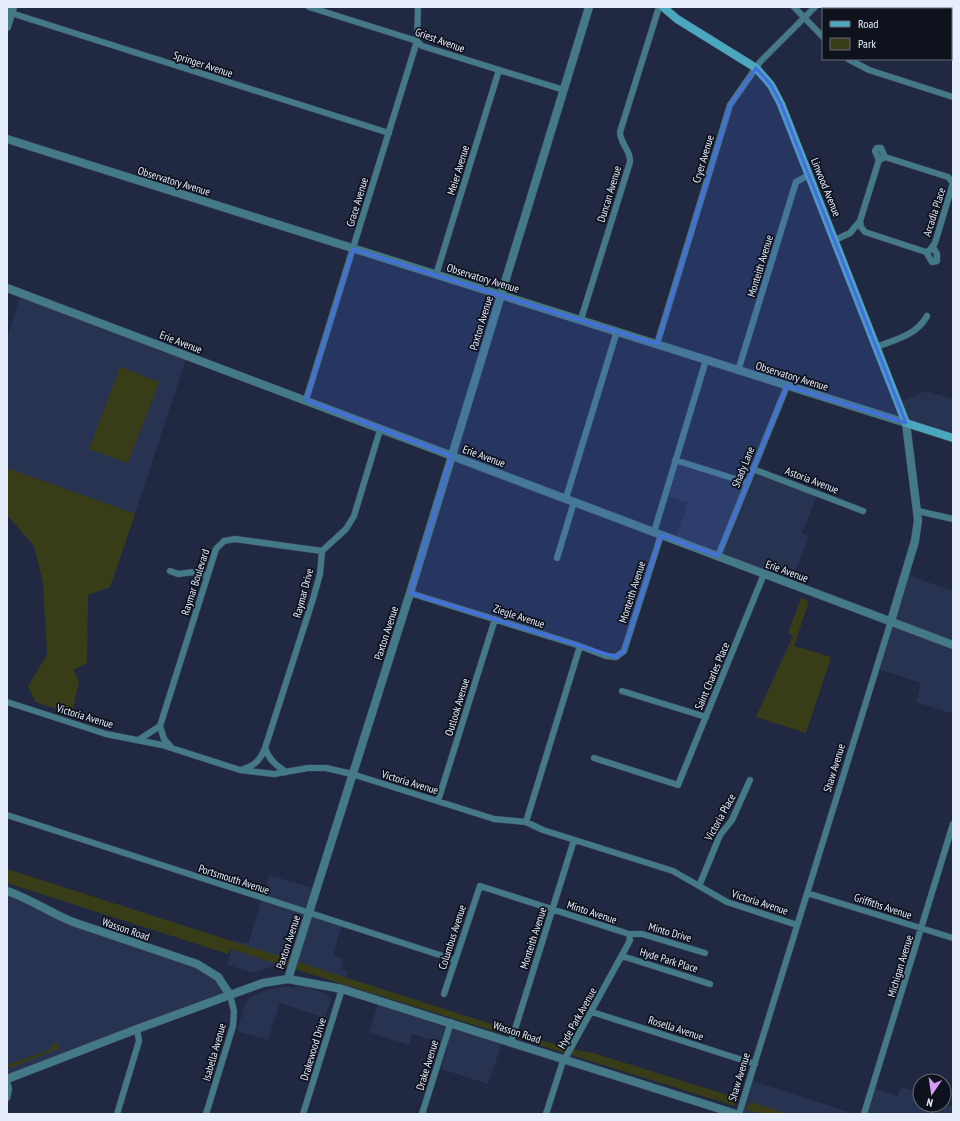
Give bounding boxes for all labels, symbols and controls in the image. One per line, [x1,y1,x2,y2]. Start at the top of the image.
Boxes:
legend [822,8,952,60]
text: Road [858,16,878,31]
street label: Griest Avenue [413,25,467,56]
text: Park [858,36,876,51]
street label: Springer Avenue [171,48,235,80]
street label: Cryer Avenue [689,133,717,185]
street label: Meier Avenue [444,143,472,197]
street label: Linwood Avenue [808,155,844,219]
street label: Observatory Avenue [136,163,212,199]
street label: Duncan Avenue [594,164,624,224]
street label: Grace Avenue [343,175,371,228]
street label: Arcadia Place [920,185,949,238]
street label: Monteith Avenue [744,233,776,299]
street label: Observatory Avenue [445,260,521,296]
street label: Paxton Avenue [466,294,496,352]
street label: Erie Avenue [158,327,205,357]
street label: Observatory Avenue [754,358,830,394]
street label: Erie Avenue [461,442,508,470]
street label: Shady Lane [728,444,758,490]
street label: Astoria Avenue [783,463,841,497]
street label: Raymar Boulevard [178,547,212,617]
street label: Erie Avenue [764,557,811,585]
street label: Monteith Avenue [615,559,649,625]
street label: Raymar Drive [290,566,316,619]
street label: Ziegle Avenue [491,601,547,631]
street label: Paxton Avenue [371,604,401,662]
street label: Saint Charles Place [691,640,733,712]
street label: Outlook Avenue [442,676,473,738]
street label: Victoria Avenue [54,700,116,731]
street label: Shaw Avenue [820,742,848,794]
street label: Victoria Avenue [379,766,441,797]
street label: Victoria Place [701,791,739,844]
street label: Portsmouth Avenue [197,861,272,897]
street label: Victoria Avenue [729,886,791,918]
street label: Griffiths Avenue [852,890,914,922]
street label: Minto Avenue [565,897,619,927]
street label: Columbus Avenue [435,902,469,971]
street label: Monteith Avenue [516,905,550,971]
street label: Paxton Avenue [273,913,303,971]
street label: Wasson Road [100,914,152,944]
street label: Minto Drive [647,919,694,945]
street label: Michigan Avenue [884,933,916,999]
street label: Hyde Park Place [638,944,700,976]
street label: Hyde Park Avenue [554,985,600,1051]
street label: Rosella Avenue [647,1012,706,1044]
street label: Drakewood Drive [297,1016,329,1082]
street label: Wasson Road [491,1018,543,1046]
street label: Isabella Avenue [199,1021,229,1082]
street label: Drake Avenue [413,1038,441,1092]
street label: Shaw Avenue [725,1051,753,1103]
north arrow [912,1073,952,1113]
text: N [925,1095,934,1110]

